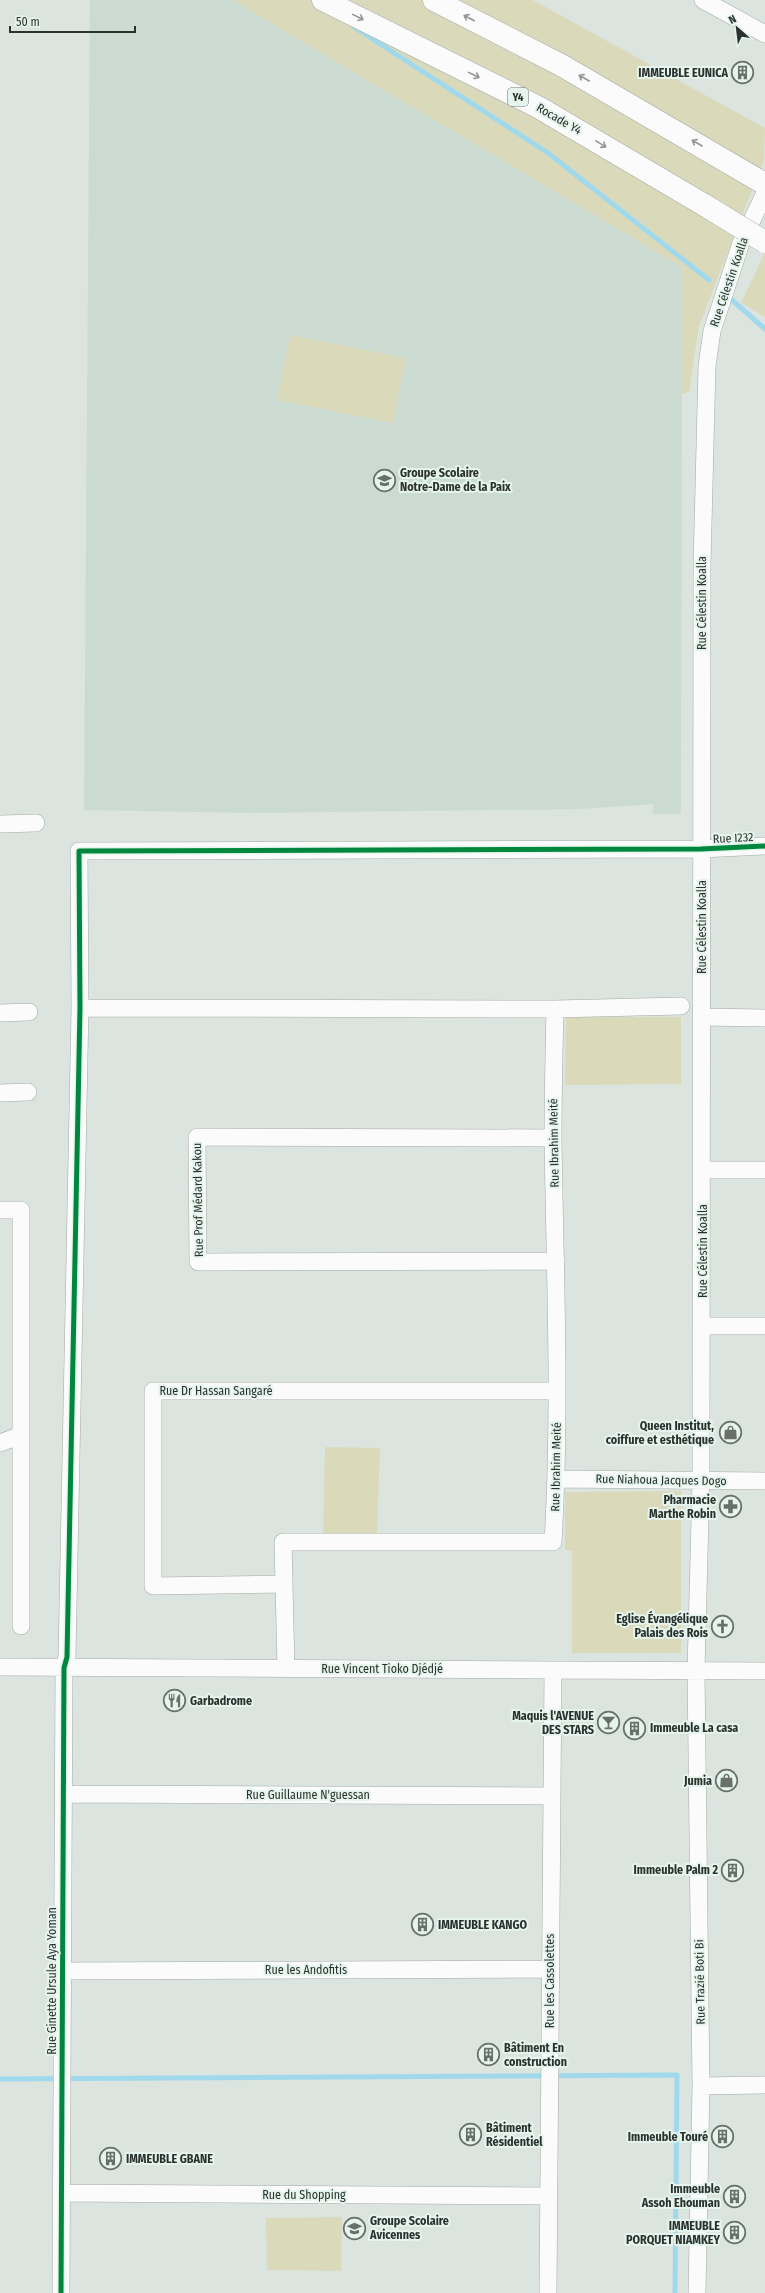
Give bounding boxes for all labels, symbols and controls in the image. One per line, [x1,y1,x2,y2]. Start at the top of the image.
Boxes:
scale bar [10,8,135,34]
north arrow [717,8,757,48]
text: N [727,12,739,27]
one-way arrow [463,13,475,21]
one-way arrow [352,14,364,21]
text: 50 m [16,15,40,29]
building icon: IMMEUBLE EUNICA [730,60,756,86]
place label: IMMEUBLE EUNICA [638,66,728,80]
one-way arrow [468,72,480,79]
one-way arrow [578,74,590,82]
road number: Y4 [508,88,528,106]
street label: Rocade Y4 [534,100,584,138]
one-way arrow [691,139,703,146]
one-way arrow [595,140,607,148]
street label: Rue Célestin Koalla [707,235,751,329]
place label: Groupe Scolaire Notre-Dame de la Paix [400,466,511,494]
school or university icon: Groupe Scolaire Notre-Dame de la Paix [371,467,397,493]
street label: Rue Célestin Koalla [695,556,709,650]
street label: Rue I232 [712,830,754,846]
street label: Rue Célestin Koalla [695,880,709,974]
street label: Rue Ibrahim Meité [546,1098,562,1188]
street label: Rue Prof Médard Kakou [190,1143,206,1257]
street label: Rue Célestin Koalla [696,1204,710,1298]
street label: Rue Dr Hassan Sangaré [160,1384,273,1398]
place label: Queen Institut, coiffure et esthétique [606,1419,714,1447]
shop icon: Queen Institut, coiffure et esthétique [717,1420,743,1446]
street label: Rue Ibrahim Meité [548,1422,564,1512]
street label: Rue Niahoua Jacques Dogo [595,1472,727,1488]
place label: Pharmacie Marthe Robin [649,1493,716,1521]
pharmacy icon: Pharmacie Marthe Robin [718,1494,744,1520]
place label: Eglise Évangélique Palais des Rois [616,1610,709,1640]
church icon: Eglise Évangélique Palais des Rois [710,1613,736,1639]
street label: Rue Vincent Tioko Djédjé [321,1662,443,1676]
restaurant icon: Garbadrome [161,1688,187,1714]
place label: Garbadrome [190,1694,252,1708]
place label: Maquis l'AVENUE DES STARS [512,1709,594,1737]
bar icon: Maquis l'AVENUE DES STARS [596,1710,622,1736]
building icon: Immeuble La casa [621,1715,647,1741]
place label: Immeuble La casa [650,1721,738,1735]
shop icon: Jumia [714,1768,740,1794]
place label: Jumia [683,1774,712,1788]
street label: Rue Guillaume N'guessan [246,1788,370,1802]
building icon: Immeuble Palm 2 [720,1857,746,1883]
place label: Immeuble Palm 2 [634,1863,718,1877]
street label: Rue Ginette Ursule Aya Yoman [45,1907,59,2055]
building icon: IMMEUBLE KANGO [410,1912,436,1938]
place label: IMMEUBLE KANGO [438,1918,527,1932]
street label: Rue les Cassolettes [543,1934,557,2028]
street label: Rue Trazié Boti Bi [692,1939,708,2025]
street label: Rue les Andofitis [265,1963,347,1977]
place label: Bâtiment En construction [504,2041,567,2069]
building icon: Bâtiment En construction [476,2042,502,2068]
place label: Bâtiment Résidentiel [486,2121,543,2149]
building icon: Bâtiment Résidentiel [458,2122,484,2148]
building icon: Immeuble Touré [710,2124,736,2150]
place label: Immeuble Touré [628,2130,708,2144]
building icon: IMMEUBLE GBANE [97,2146,123,2172]
place label: IMMEUBLE GBANE [126,2152,213,2166]
place label: Immeuble Assoh Ehouman [641,2182,720,2210]
building icon: Immeuble Assoh Ehouman [722,2183,748,2209]
street label: Rue du Shopping [262,2188,346,2202]
place label: Groupe Scolaire Avicennes [369,2214,449,2242]
school or university icon: Groupe Scolaire Avicennes [342,2215,368,2241]
place label: IMMEUBLE PORQUET NIAMKEY [626,2219,720,2247]
building icon: IMMEUBLE PORQUET NIAMKEY [722,2220,748,2246]

